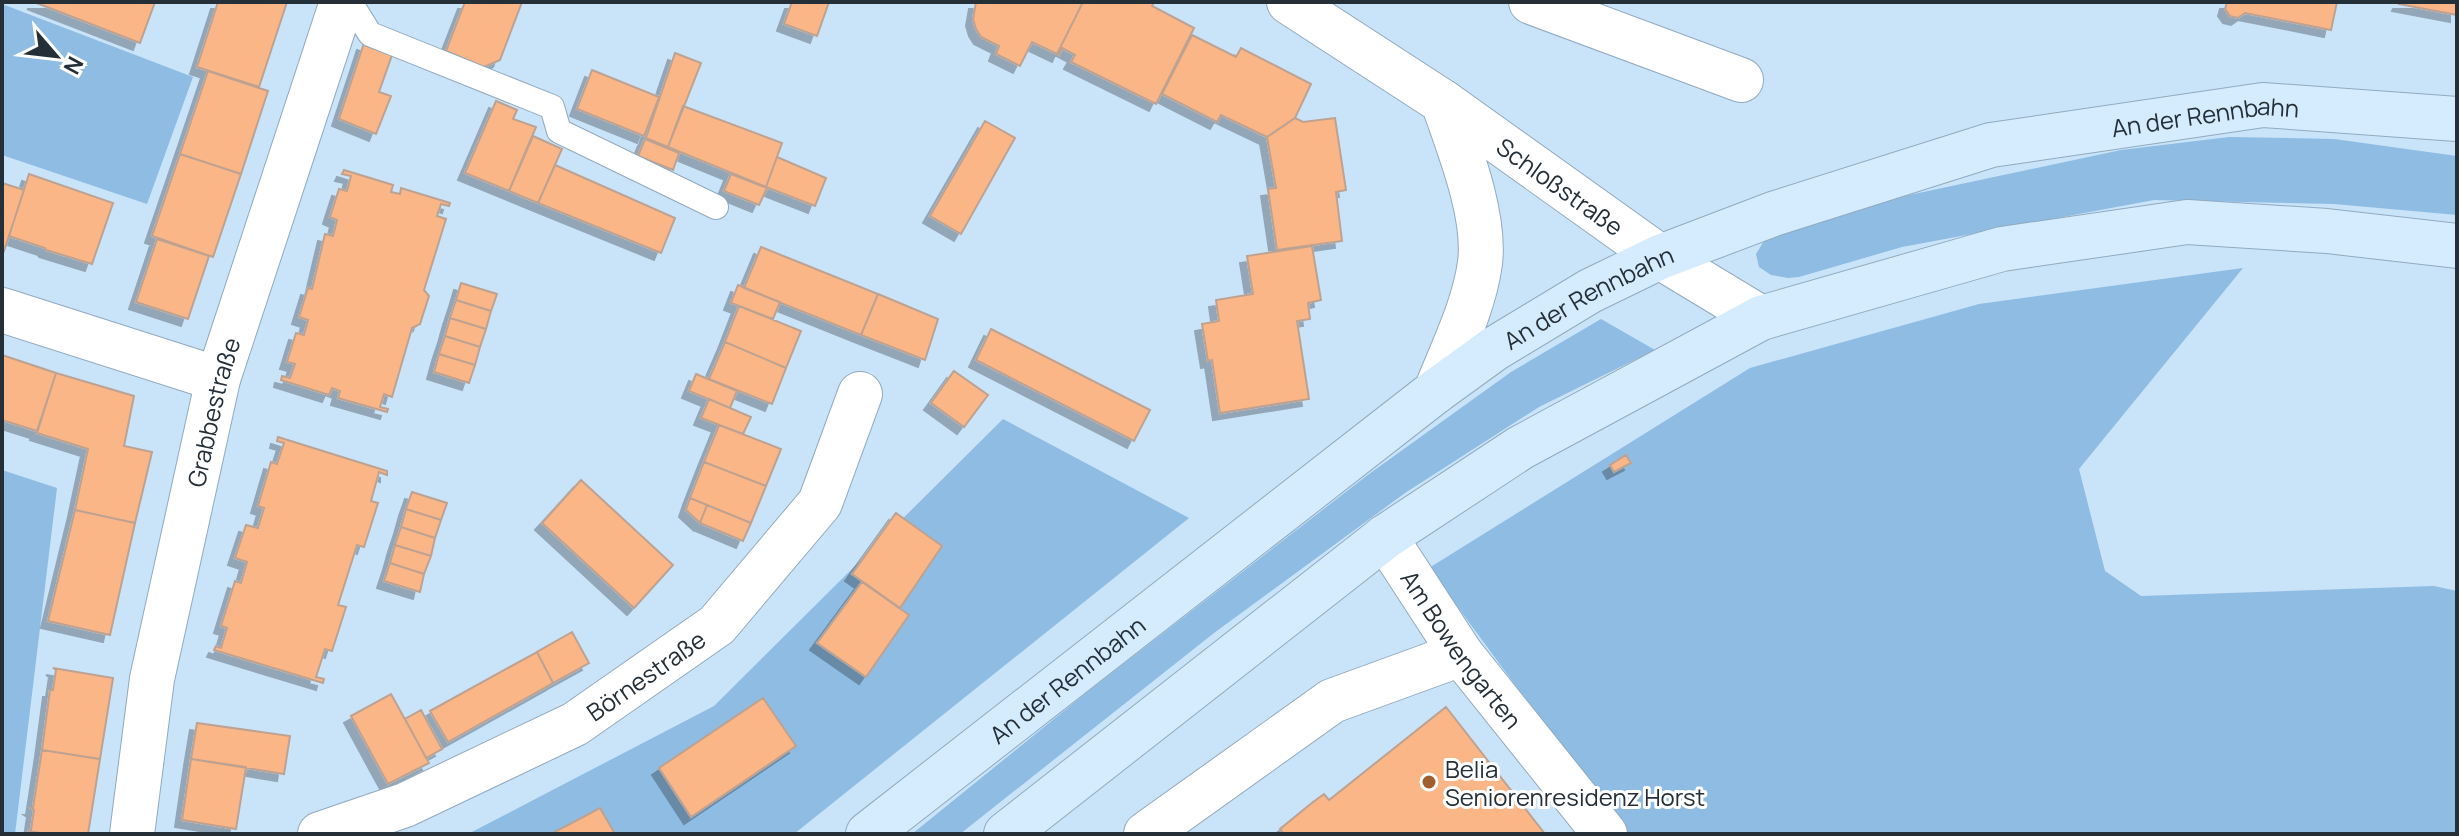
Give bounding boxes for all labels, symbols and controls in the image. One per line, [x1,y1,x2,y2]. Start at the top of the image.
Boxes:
north arrow [16,16,96,96]
text: N [57,51,91,79]
street label: An der Rennbahn [2109,88,2300,144]
street label: Schloßstraße [1490,129,1631,243]
street label: An der Rennbahn [1497,237,1678,356]
street label: Grabbestraße [178,333,247,490]
street label: Am Bowengarten [1394,563,1530,735]
street label: An der Rennbahn [982,608,1152,750]
street label: Börnestraße [579,622,711,728]
place label: Belia Seniorenresidenz Horst [1445,752,1705,813]
marker: Belia Seniorenresidenz Horst [1420,773,1438,791]

